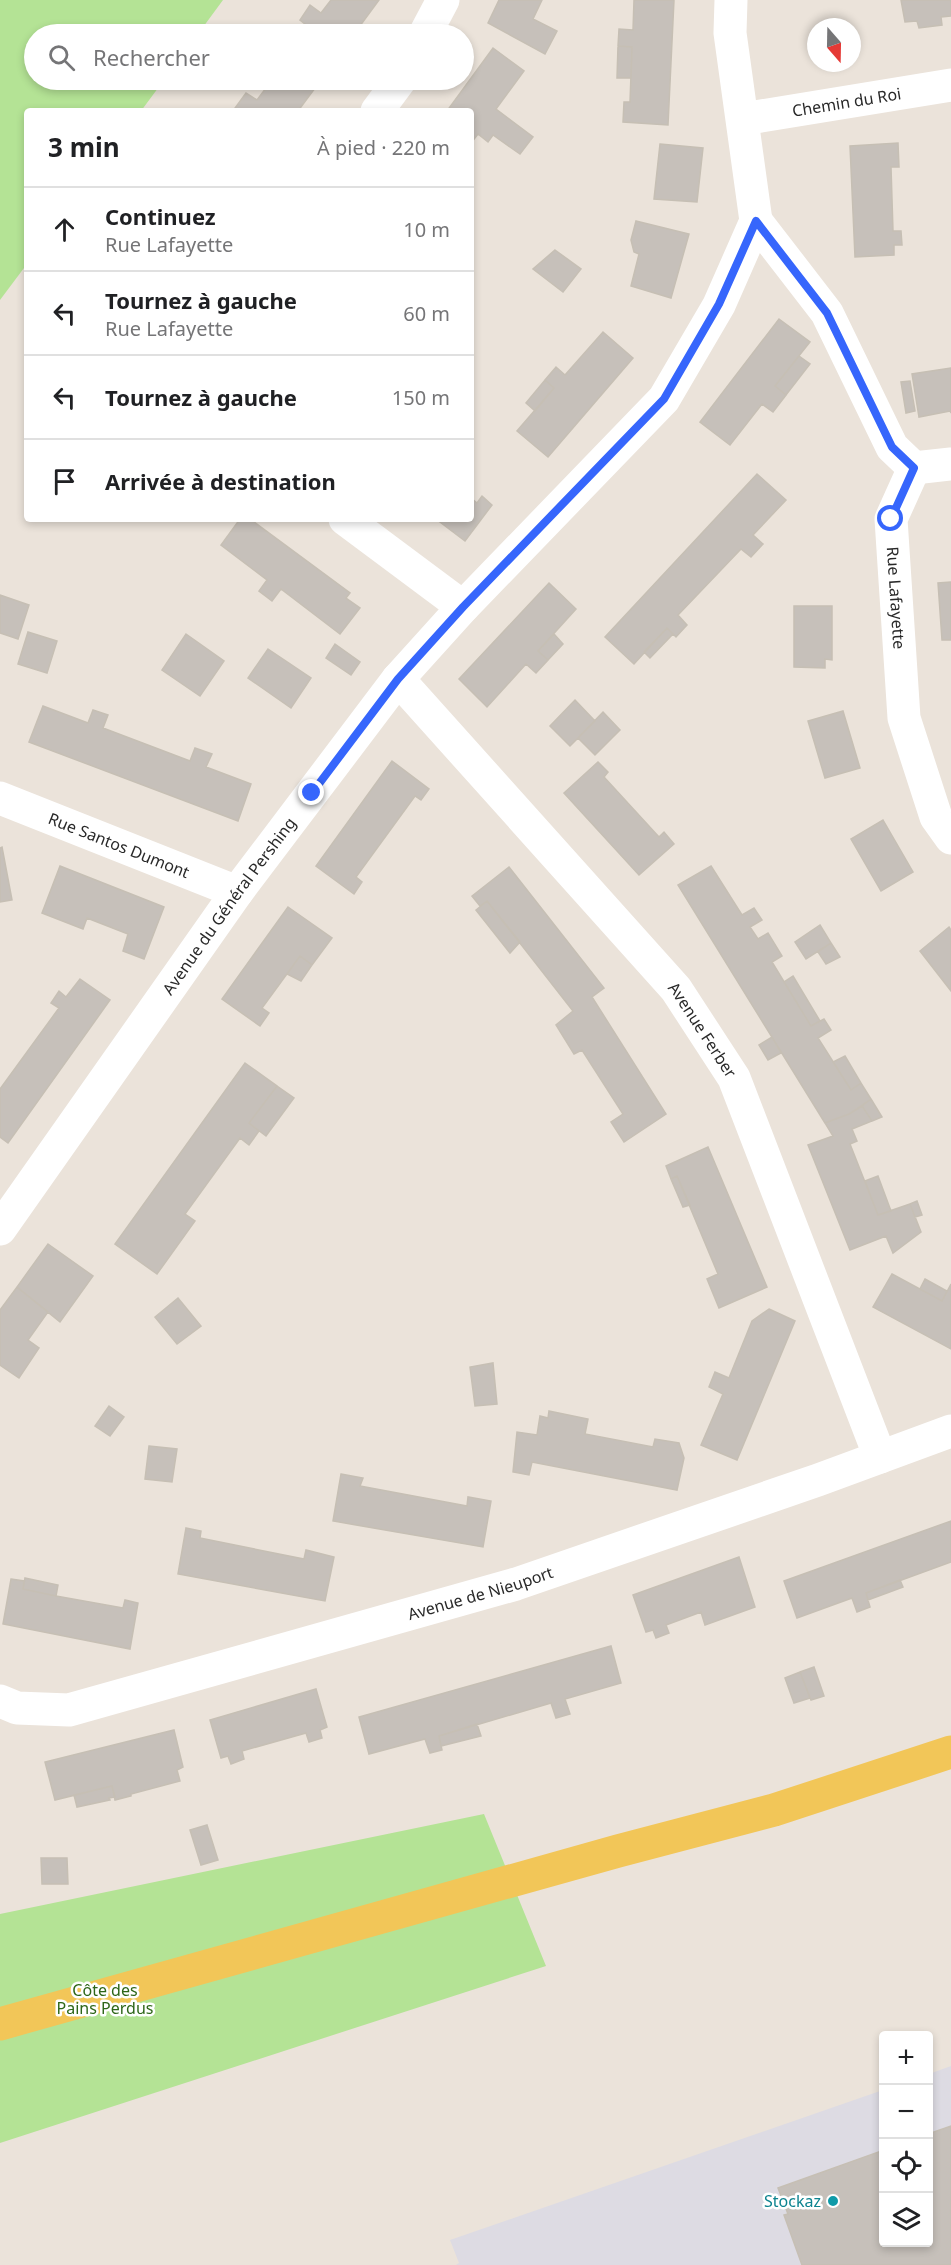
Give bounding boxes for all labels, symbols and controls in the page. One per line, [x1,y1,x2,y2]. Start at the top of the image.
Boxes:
north arrow [807,18,861,72]
search box [24,24,474,90]
icon: search [45,41,78,74]
text: Rechercher [93,42,210,72]
street label: Chemin du Roi [791,82,903,122]
text: 3 min [48,129,120,165]
text: À pied · 220 m [317,134,450,161]
text: Continuez [105,201,216,231]
icon: ahead [48,213,81,246]
text: 10 m [403,216,450,243]
text: Rue Lafayette [105,231,233,258]
text: Tournez à gauche [105,285,297,315]
icon: left [48,297,81,330]
text: 60 m [403,300,450,327]
text: Rue Lafayette [105,315,233,342]
icon: left [48,381,81,414]
text: Tournez à gauche [105,382,297,412]
text: 150 m [392,384,450,411]
icon: arrive [48,465,81,498]
text: Arrivée à destination [105,466,336,496]
route start [877,505,903,531]
street label: Rue Lafayette [882,546,910,650]
route end [298,779,324,805]
street label: Rue Santos Dumont [45,807,193,883]
street label: Avenue du Général Pershing [157,813,301,999]
street label: Avenue Ferber [664,977,742,1082]
street label: Avenue de Nieuport [405,1561,556,1625]
park label: Côte des Pains Perdus [57,1979,153,2019]
map controls [879,2031,933,2247]
button: + [879,2031,933,2085]
button: − [879,2085,933,2139]
button: locate [879,2139,933,2193]
place label: Stockaz [764,2190,821,2212]
button: layers [879,2193,933,2247]
marker: Stockaz [826,2194,840,2208]

